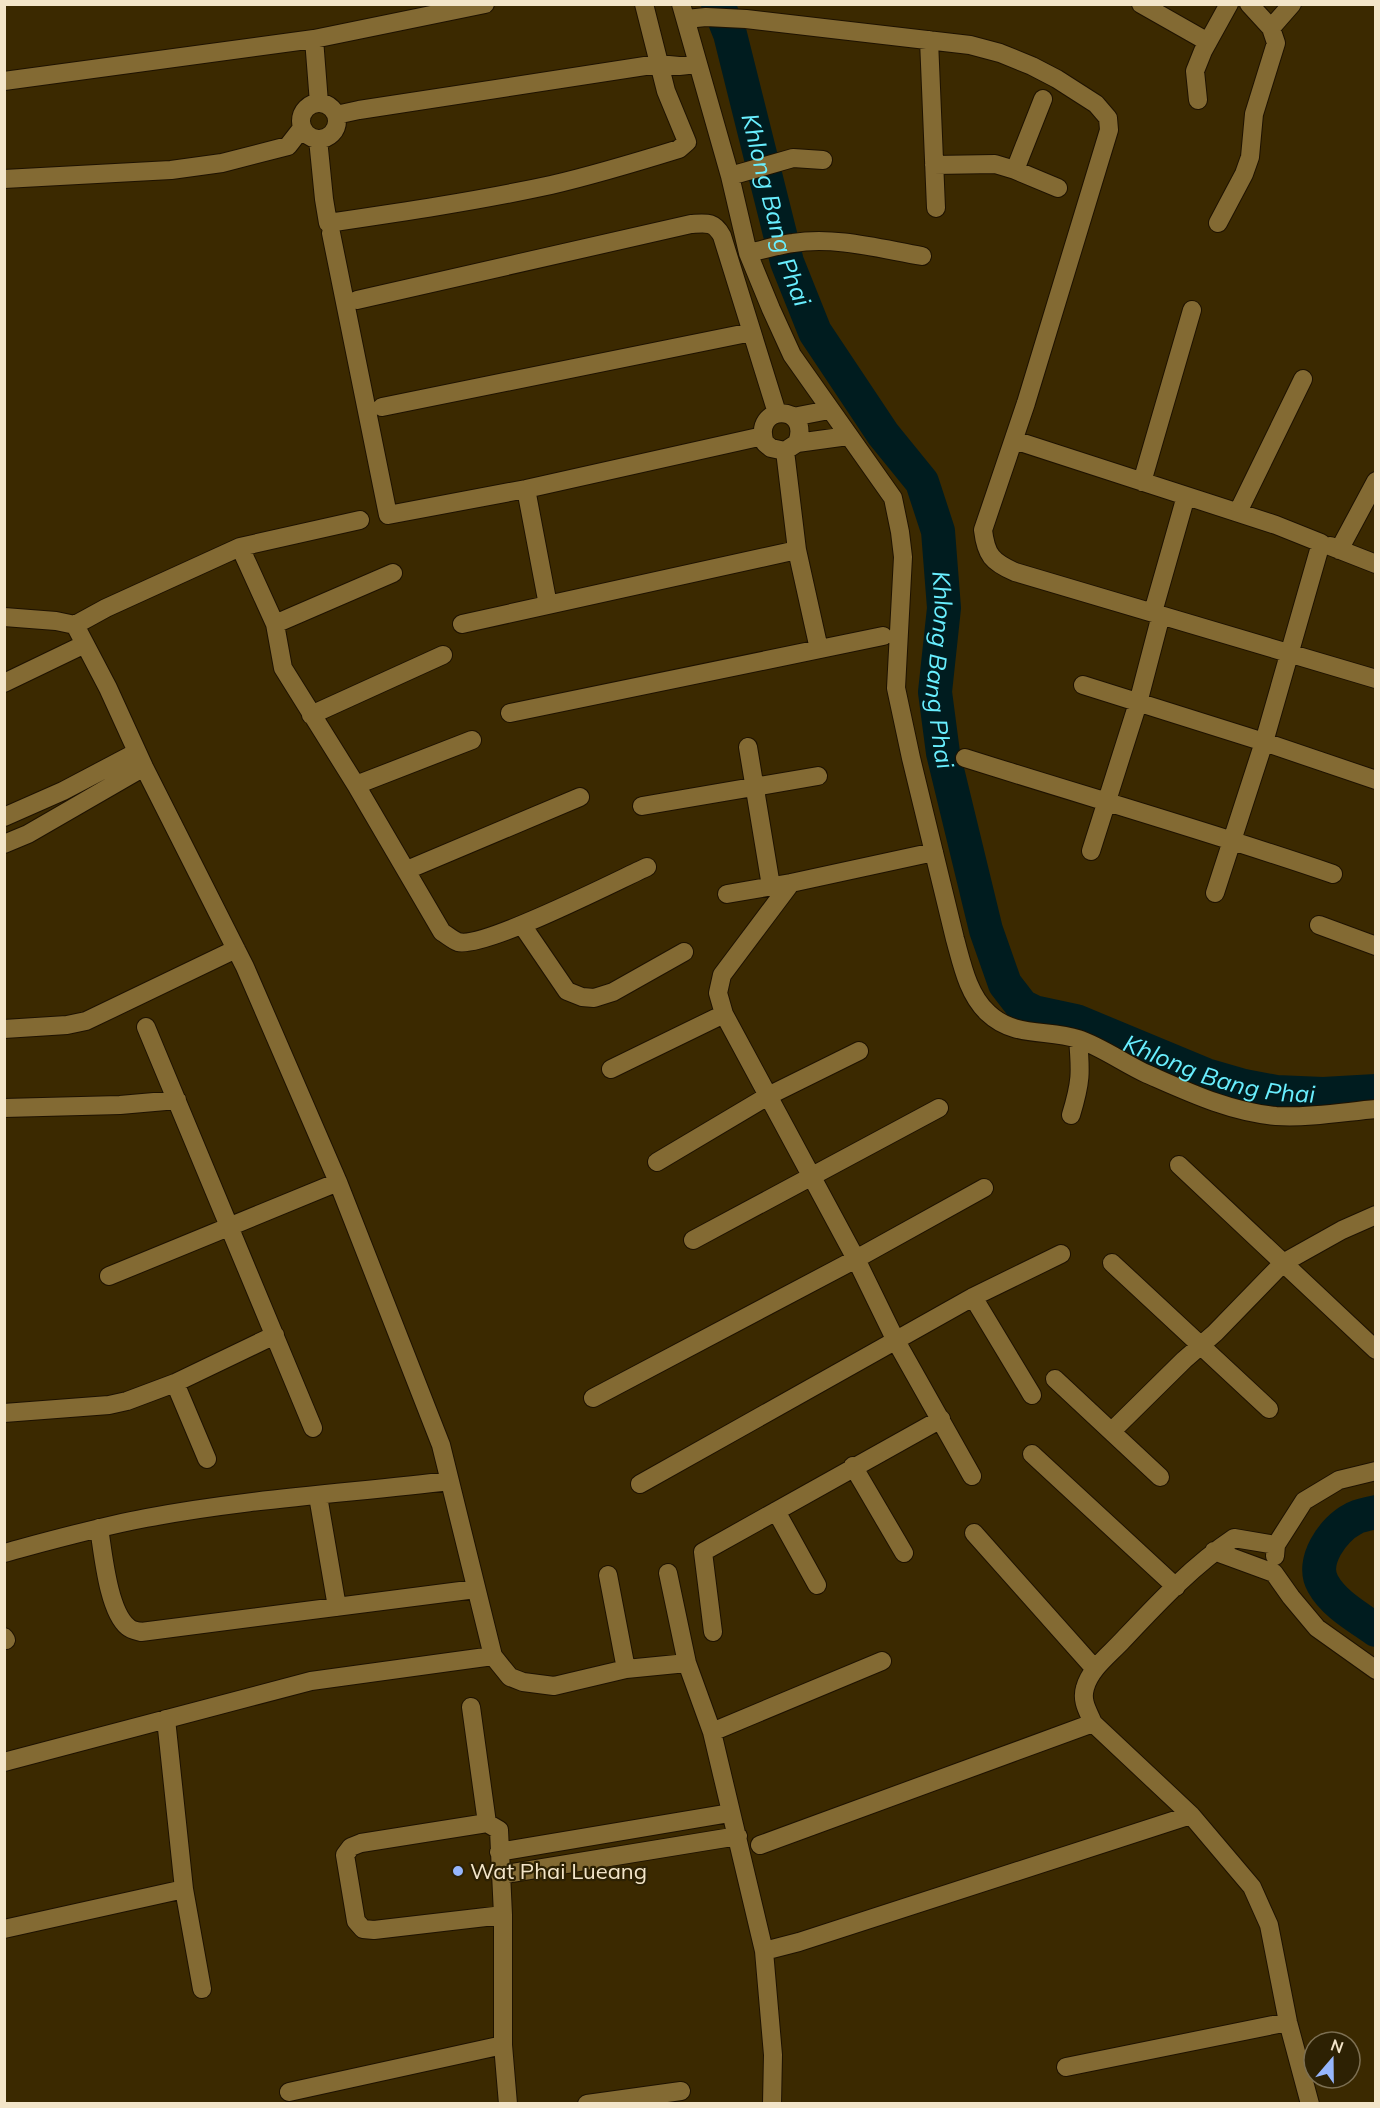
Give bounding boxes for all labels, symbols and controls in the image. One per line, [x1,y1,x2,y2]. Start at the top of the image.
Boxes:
water label: Khlong Bang Phai [735,110,818,311]
water label: Khlong Bang Phai [919,570,961,772]
water label: Khlong Bang Phai [1119,1027,1316,1109]
place label: Wat Phai Lueang [470,1857,647,1885]
marker: Wat Phai Lueang [451,1864,465,1878]
north arrow [1302,2030,1362,2090]
text: N [1328,2034,1346,2057]

